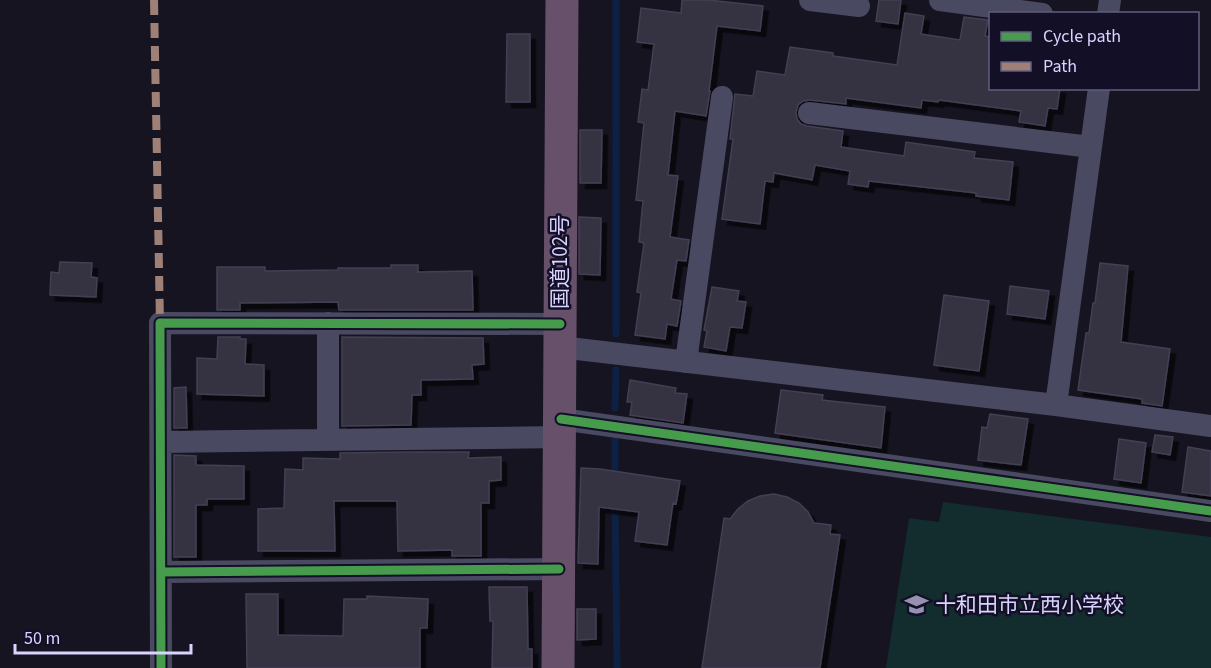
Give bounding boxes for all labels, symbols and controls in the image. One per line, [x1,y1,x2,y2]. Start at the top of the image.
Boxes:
legend [989,12,1199,90]
text: Cycle path [1043,24,1121,49]
text: Path [1043,54,1077,79]
street label: 国道102号 [545,215,575,309]
place label: 十和田市立西小学校 [935,590,1124,620]
school or university icon: 十和田市立西小学校 [904,592,930,618]
scale bar [15,617,190,655]
text: 50 m [24,626,60,651]

